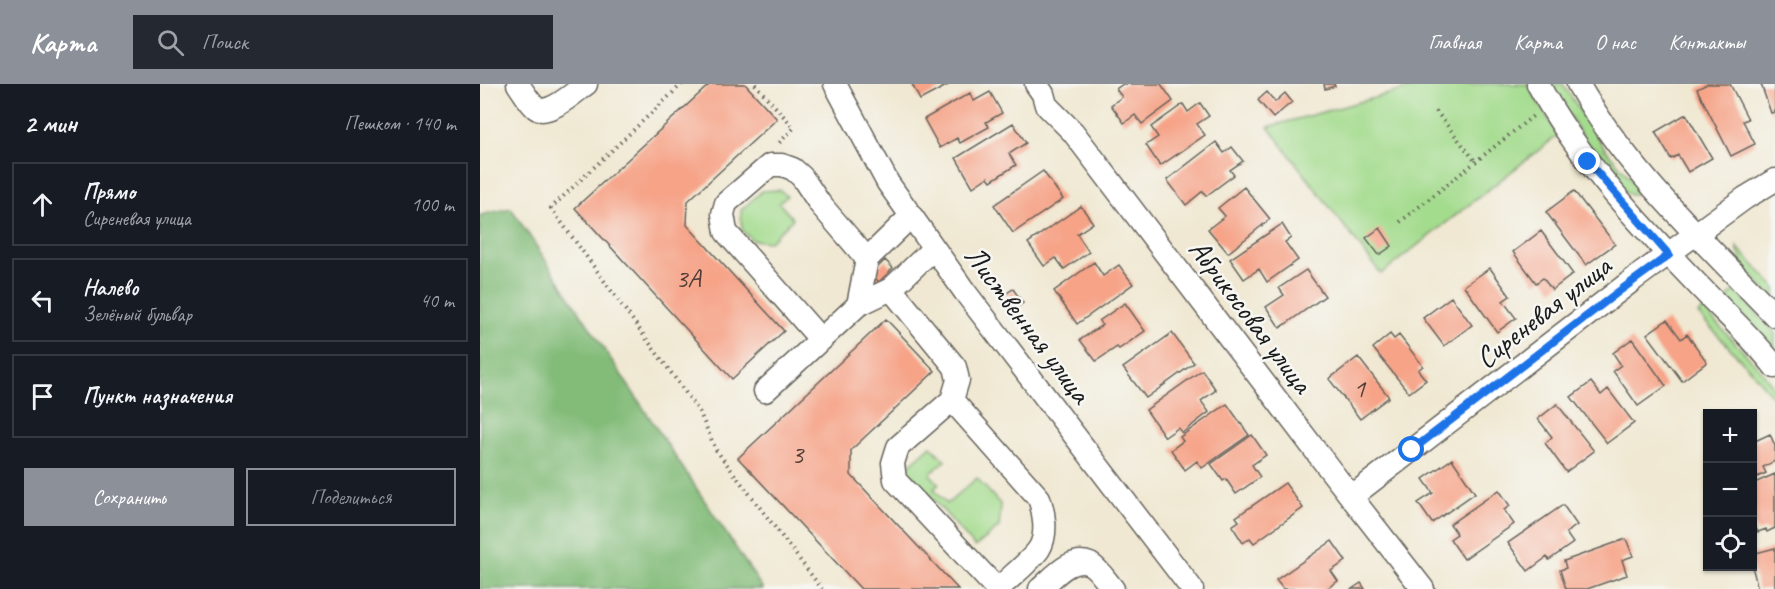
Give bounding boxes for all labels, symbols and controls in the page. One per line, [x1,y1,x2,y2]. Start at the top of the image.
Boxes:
search box [133,15,553,69]
text: Карта [30,25,97,60]
icon: search [154,26,187,59]
text: Поиск [202,28,248,56]
text: Главная [1428,29,1481,55]
text: Карта [1514,29,1562,55]
text: О нас [1595,29,1636,55]
text: Контакты [1669,29,1745,55]
text: 2 мин [24,107,77,140]
text: Пешком · 140 m [344,111,456,136]
route end [1574,148,1600,174]
text: Прямо [83,178,135,206]
icon: ahead [26,188,59,221]
text: 100 m [411,192,454,217]
text: Сиреневая улица [83,206,191,231]
street label: Абрикосовая улица [1181,231,1323,402]
street label: Лиственная улица [956,237,1101,412]
street label: Сиреневая улица [1468,246,1620,377]
house number: 3А [675,261,702,295]
text: Налево [83,274,139,302]
icon: left [26,284,59,317]
text: 40 m [420,288,454,313]
text: Зелёный бульвар [83,302,192,327]
house number: 1 [1353,371,1367,405]
icon: arrive [26,380,59,413]
text: Пункт назначения [83,382,232,410]
map controls [1703,409,1757,571]
button: + [1703,409,1757,463]
route start [1398,436,1424,462]
house number: 3 [791,437,805,471]
button: − [1703,463,1757,517]
button: Сохранить [24,468,234,526]
button: Поделиться [246,468,456,526]
button: locate [1703,517,1757,571]

